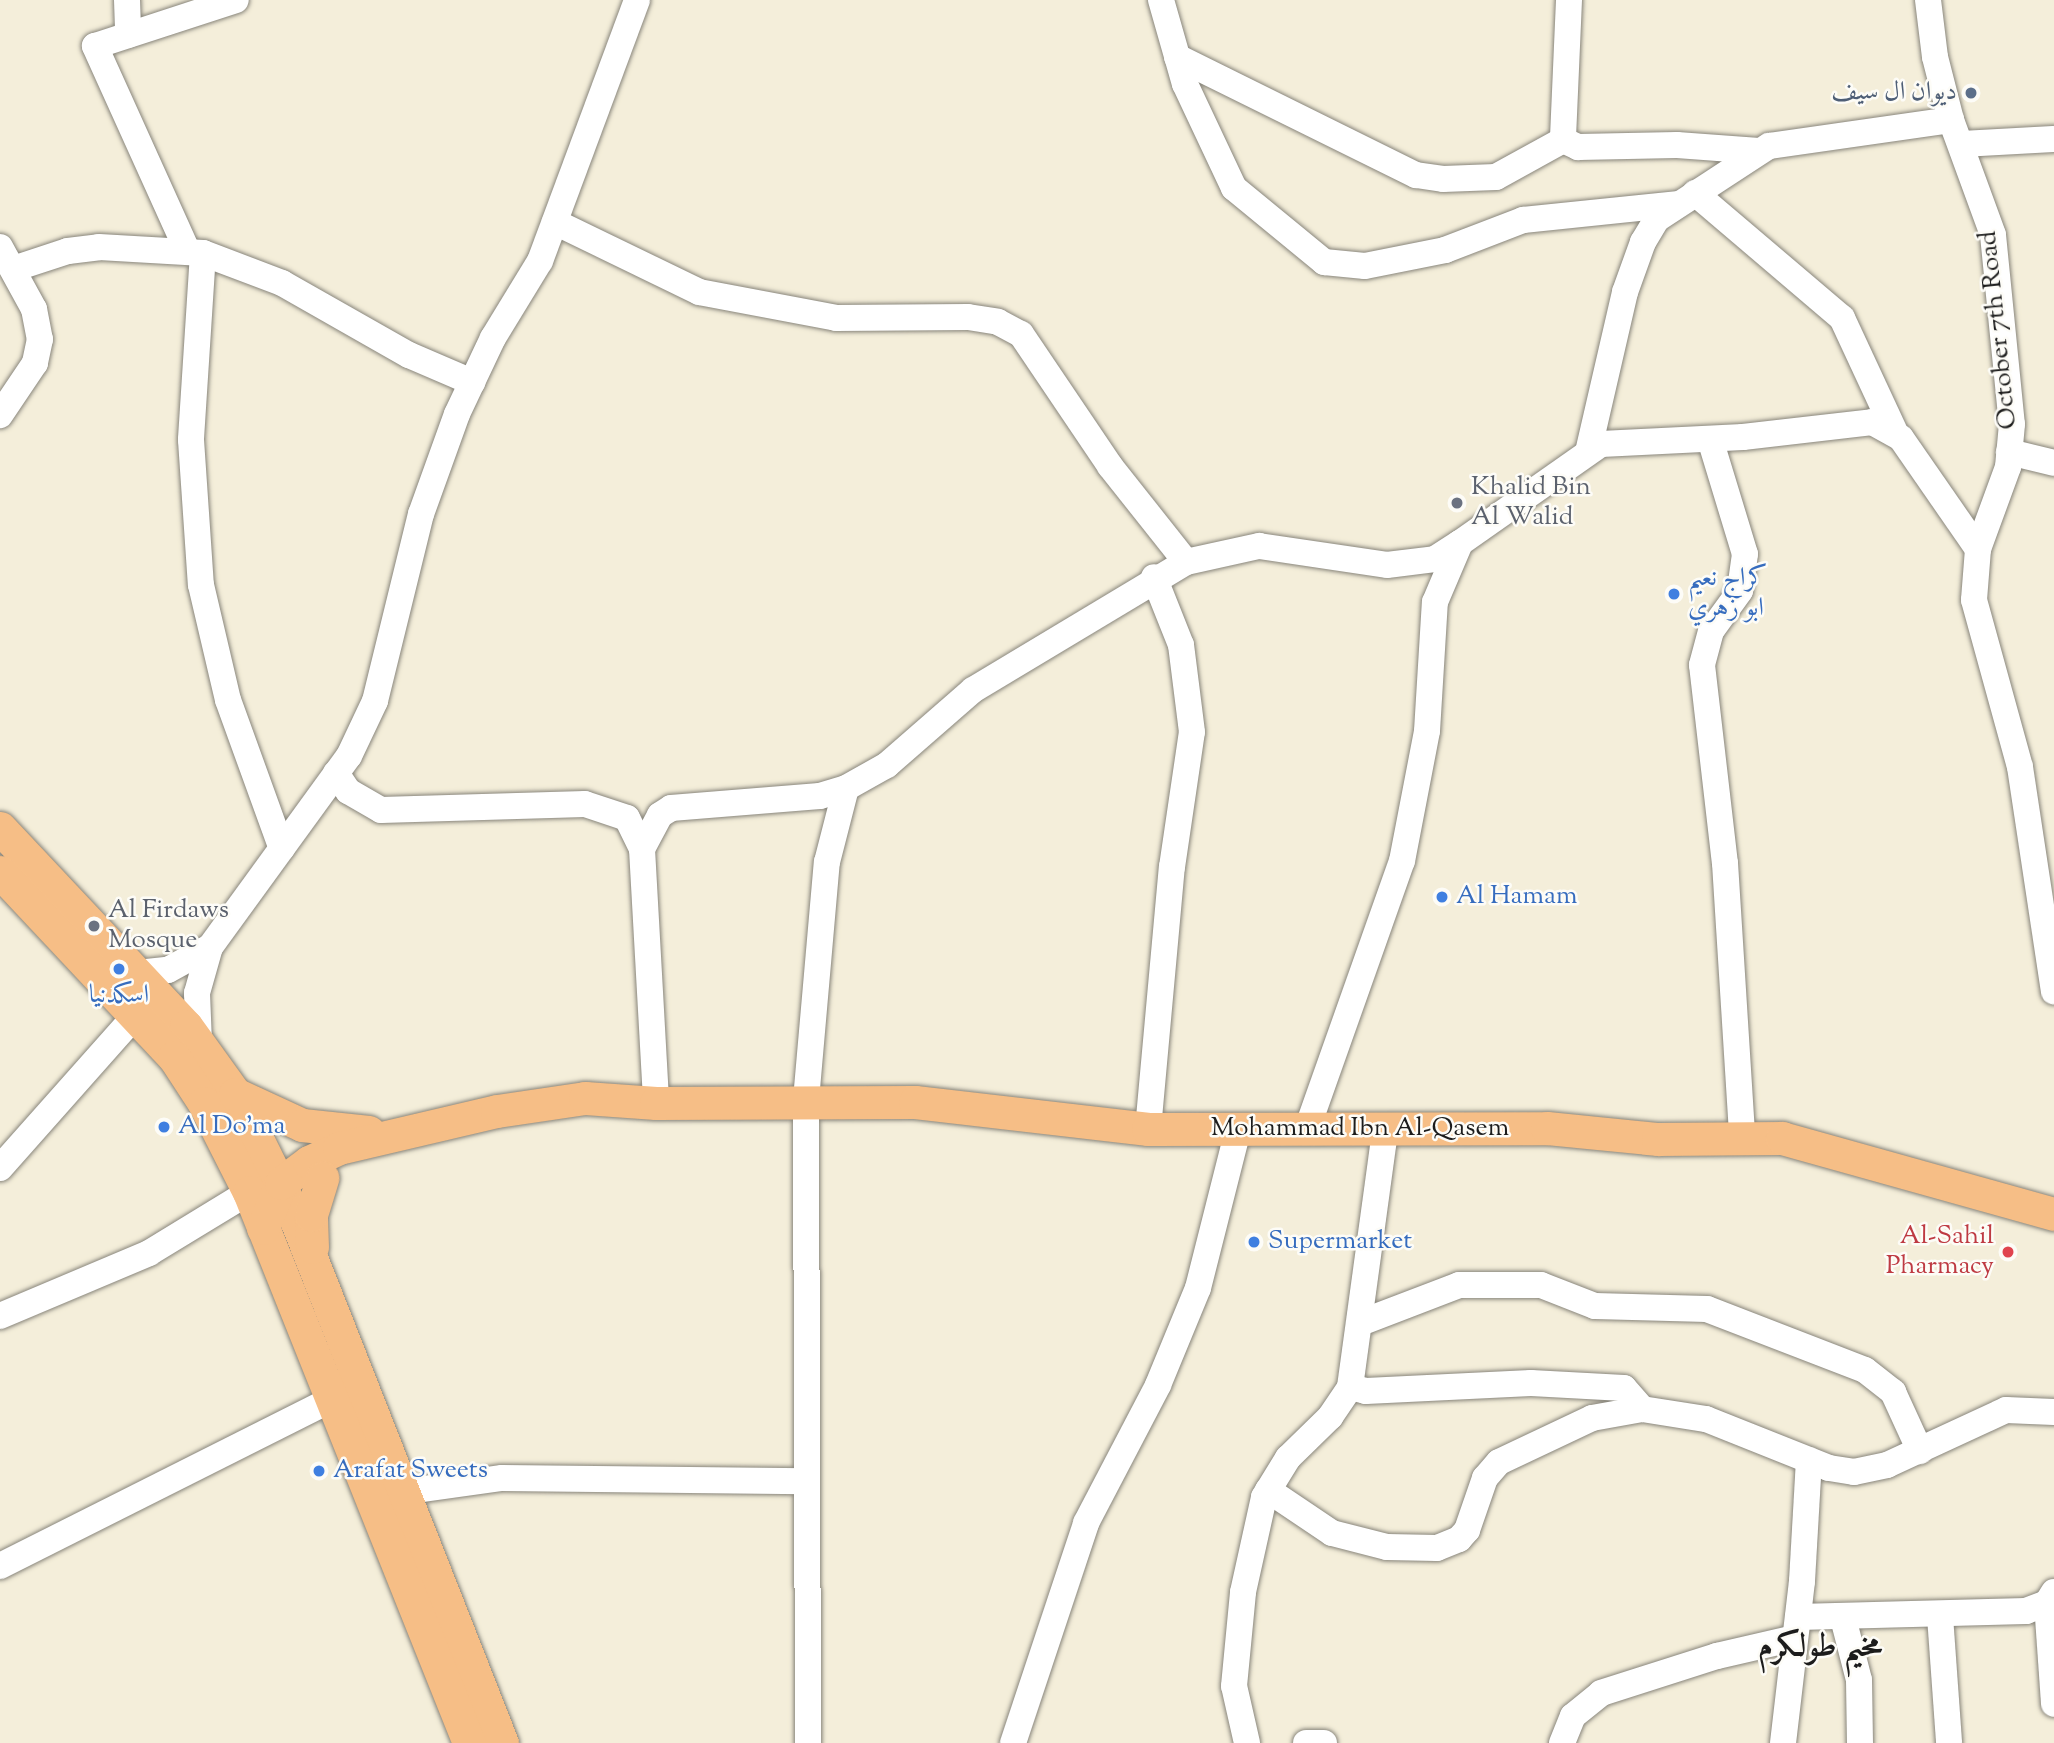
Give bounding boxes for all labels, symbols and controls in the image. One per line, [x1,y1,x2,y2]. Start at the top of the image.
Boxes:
place label: ديوان ال سيف [1831,77,1957,109]
marker: ديوان ال سيف [1963,85,1979,101]
street label: October 7th Road [1973,229,2025,431]
place label: Khalid Bin Al Walid [1471,472,1591,534]
marker: Khalid Bin Al Walid [1449,495,1465,511]
place label: كراج نعيم ابو زهري [1688,563,1767,624]
marker: كراج نعيم ابو زهري [1666,586,1682,602]
place label: Al Hamam [1456,881,1577,913]
marker: Al Hamam [1434,889,1450,905]
place label: Al Firdaws Mosque [108,895,229,956]
marker: Al Firdaws Mosque [86,918,102,934]
marker: اسكدنيا [111,961,127,977]
place label: اسكدنيا [89,980,149,1012]
place label: Al Do'ma [178,1111,286,1143]
street label: Mohammad Ibn Al-Qasem [1211,1113,1509,1145]
marker: Al Do'ma [156,1119,172,1135]
place label: Al-Sahil Pharmacy [1886,1221,1994,1282]
place label: Supermarket [1268,1226,1412,1258]
marker: Supermarket [1246,1234,1262,1250]
marker: Al-Sahil Pharmacy [2000,1244,2016,1260]
place label: Arafat Sweets [333,1455,488,1487]
marker: Arafat Sweets [311,1463,327,1479]
district label: مخيم طولكرم [1758,1629,1882,1669]

